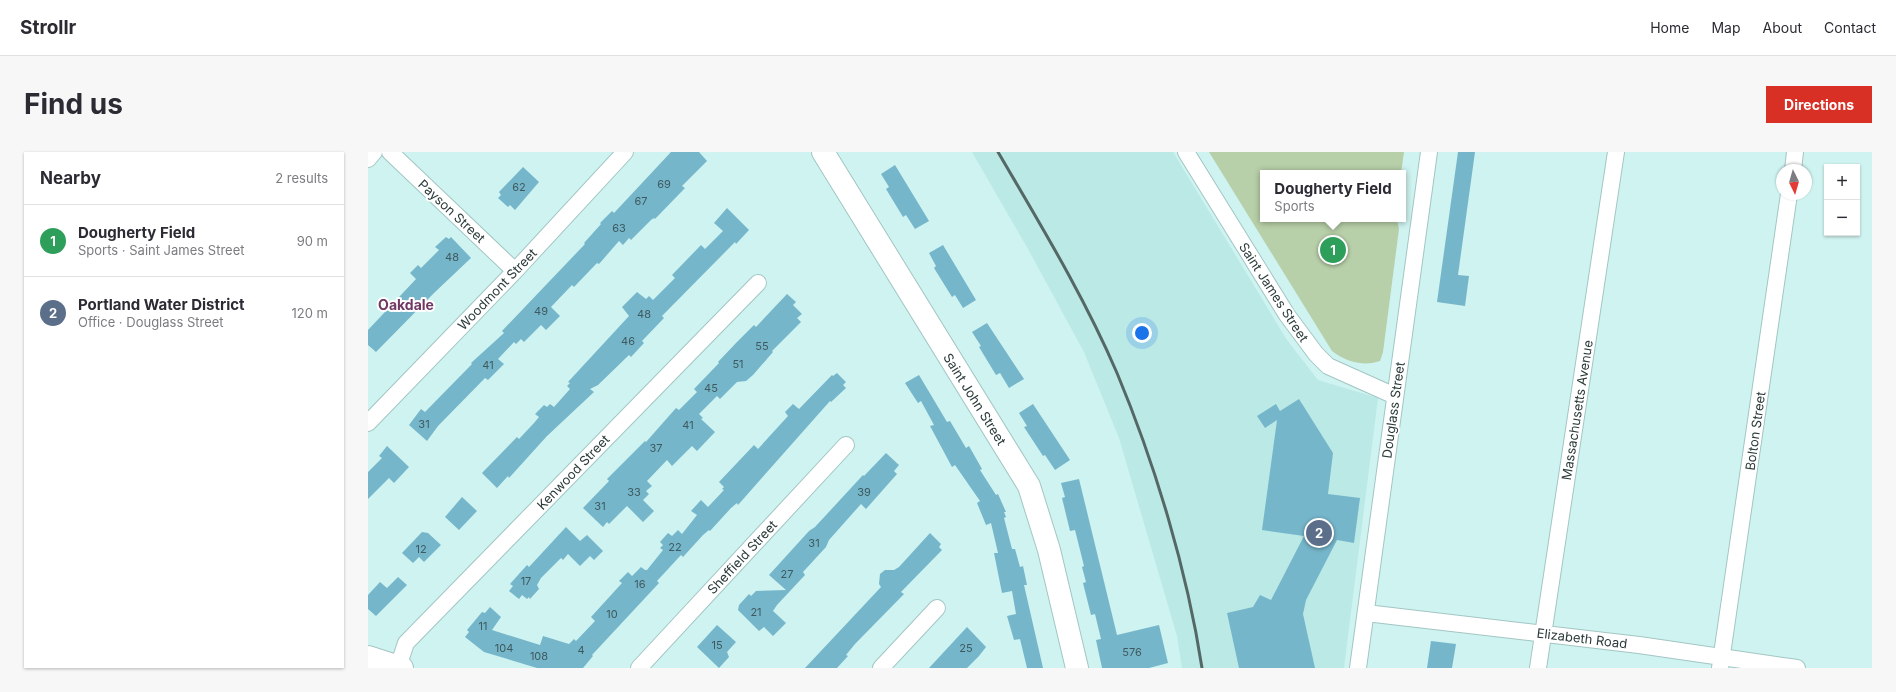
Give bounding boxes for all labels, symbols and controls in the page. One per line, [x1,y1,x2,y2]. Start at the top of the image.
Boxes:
text: Strollr [20,16,76,39]
text: Home [1650,19,1689,36]
text: Map [1711,19,1741,36]
text: About [1763,19,1802,36]
text: Contact [1824,19,1876,36]
button: Directions [1766,86,1872,123]
text: Find us [24,87,123,121]
north arrow [1776,164,1812,200]
map controls [1824,164,1860,236]
button: + [1824,164,1860,200]
text: Nearby [40,168,101,188]
text: 2 results [275,170,328,186]
popup [1260,170,1406,222]
street label: Payson Street [415,176,489,246]
house number: 69 [657,177,671,191]
text: Dougherty Field [1274,179,1392,198]
house number: 62 [512,180,526,194]
house number: 67 [634,194,648,208]
text: Sports [1274,198,1315,214]
button: − [1824,200,1860,236]
house number: 63 [612,221,626,235]
text: Dougherty Field [78,223,195,242]
text: 1 [50,233,56,249]
text: 90 m [297,233,328,249]
pin: 1 [1320,235,1346,265]
street label: Saint James Street [1236,239,1312,345]
text: Sports · Saint James Street [78,242,245,258]
street label: Woodmont Street [454,245,540,333]
house number: 48 [445,250,459,264]
text: Portland Water District [78,295,245,314]
district label: Oakdale [378,296,434,313]
house number: 49 [534,304,548,318]
text: 2 [49,305,57,321]
text: 120 m [292,305,328,321]
house number: 48 [637,307,651,321]
text: Office · Douglass Street [78,314,224,330]
your location [1132,323,1152,343]
house number: 46 [621,334,635,348]
house number: 55 [755,339,769,353]
street label: Massachusetts Avenue [1558,339,1596,481]
street label: Saint John Street [940,350,1010,448]
house number: 51 [732,357,744,371]
house number: 41 [482,358,494,372]
street label: Douglass Street [1378,361,1408,459]
house number: 45 [704,381,718,395]
street label: Bolton Street [1742,390,1768,472]
house number: 31 [418,417,430,431]
house number: 41 [682,418,694,432]
street label: Kenwood Street [533,431,613,513]
house number: 37 [649,441,663,455]
house number: 33 [627,485,641,499]
house number: 39 [857,485,871,499]
house number: 31 [594,499,606,513]
street label: Sheffield Street [704,517,780,597]
pin: 2 [1306,518,1332,548]
house number: 31 [808,536,820,550]
house number: 22 [668,540,682,554]
house number: 12 [415,542,427,556]
house number: 27 [781,567,793,581]
house number: 17 [521,574,531,588]
house number: 16 [634,577,646,591]
house number: 21 [750,605,762,619]
house number: 10 [606,607,618,621]
house number: 11 [479,619,487,633]
street label: Elizabeth Road [1536,625,1628,651]
house number: 15 [711,638,723,652]
house number: 104 [495,641,513,655]
house number: 25 [959,641,973,655]
house number: 4 [577,643,585,657]
house number: 576 [1122,645,1142,659]
house number: 108 [530,649,548,663]

